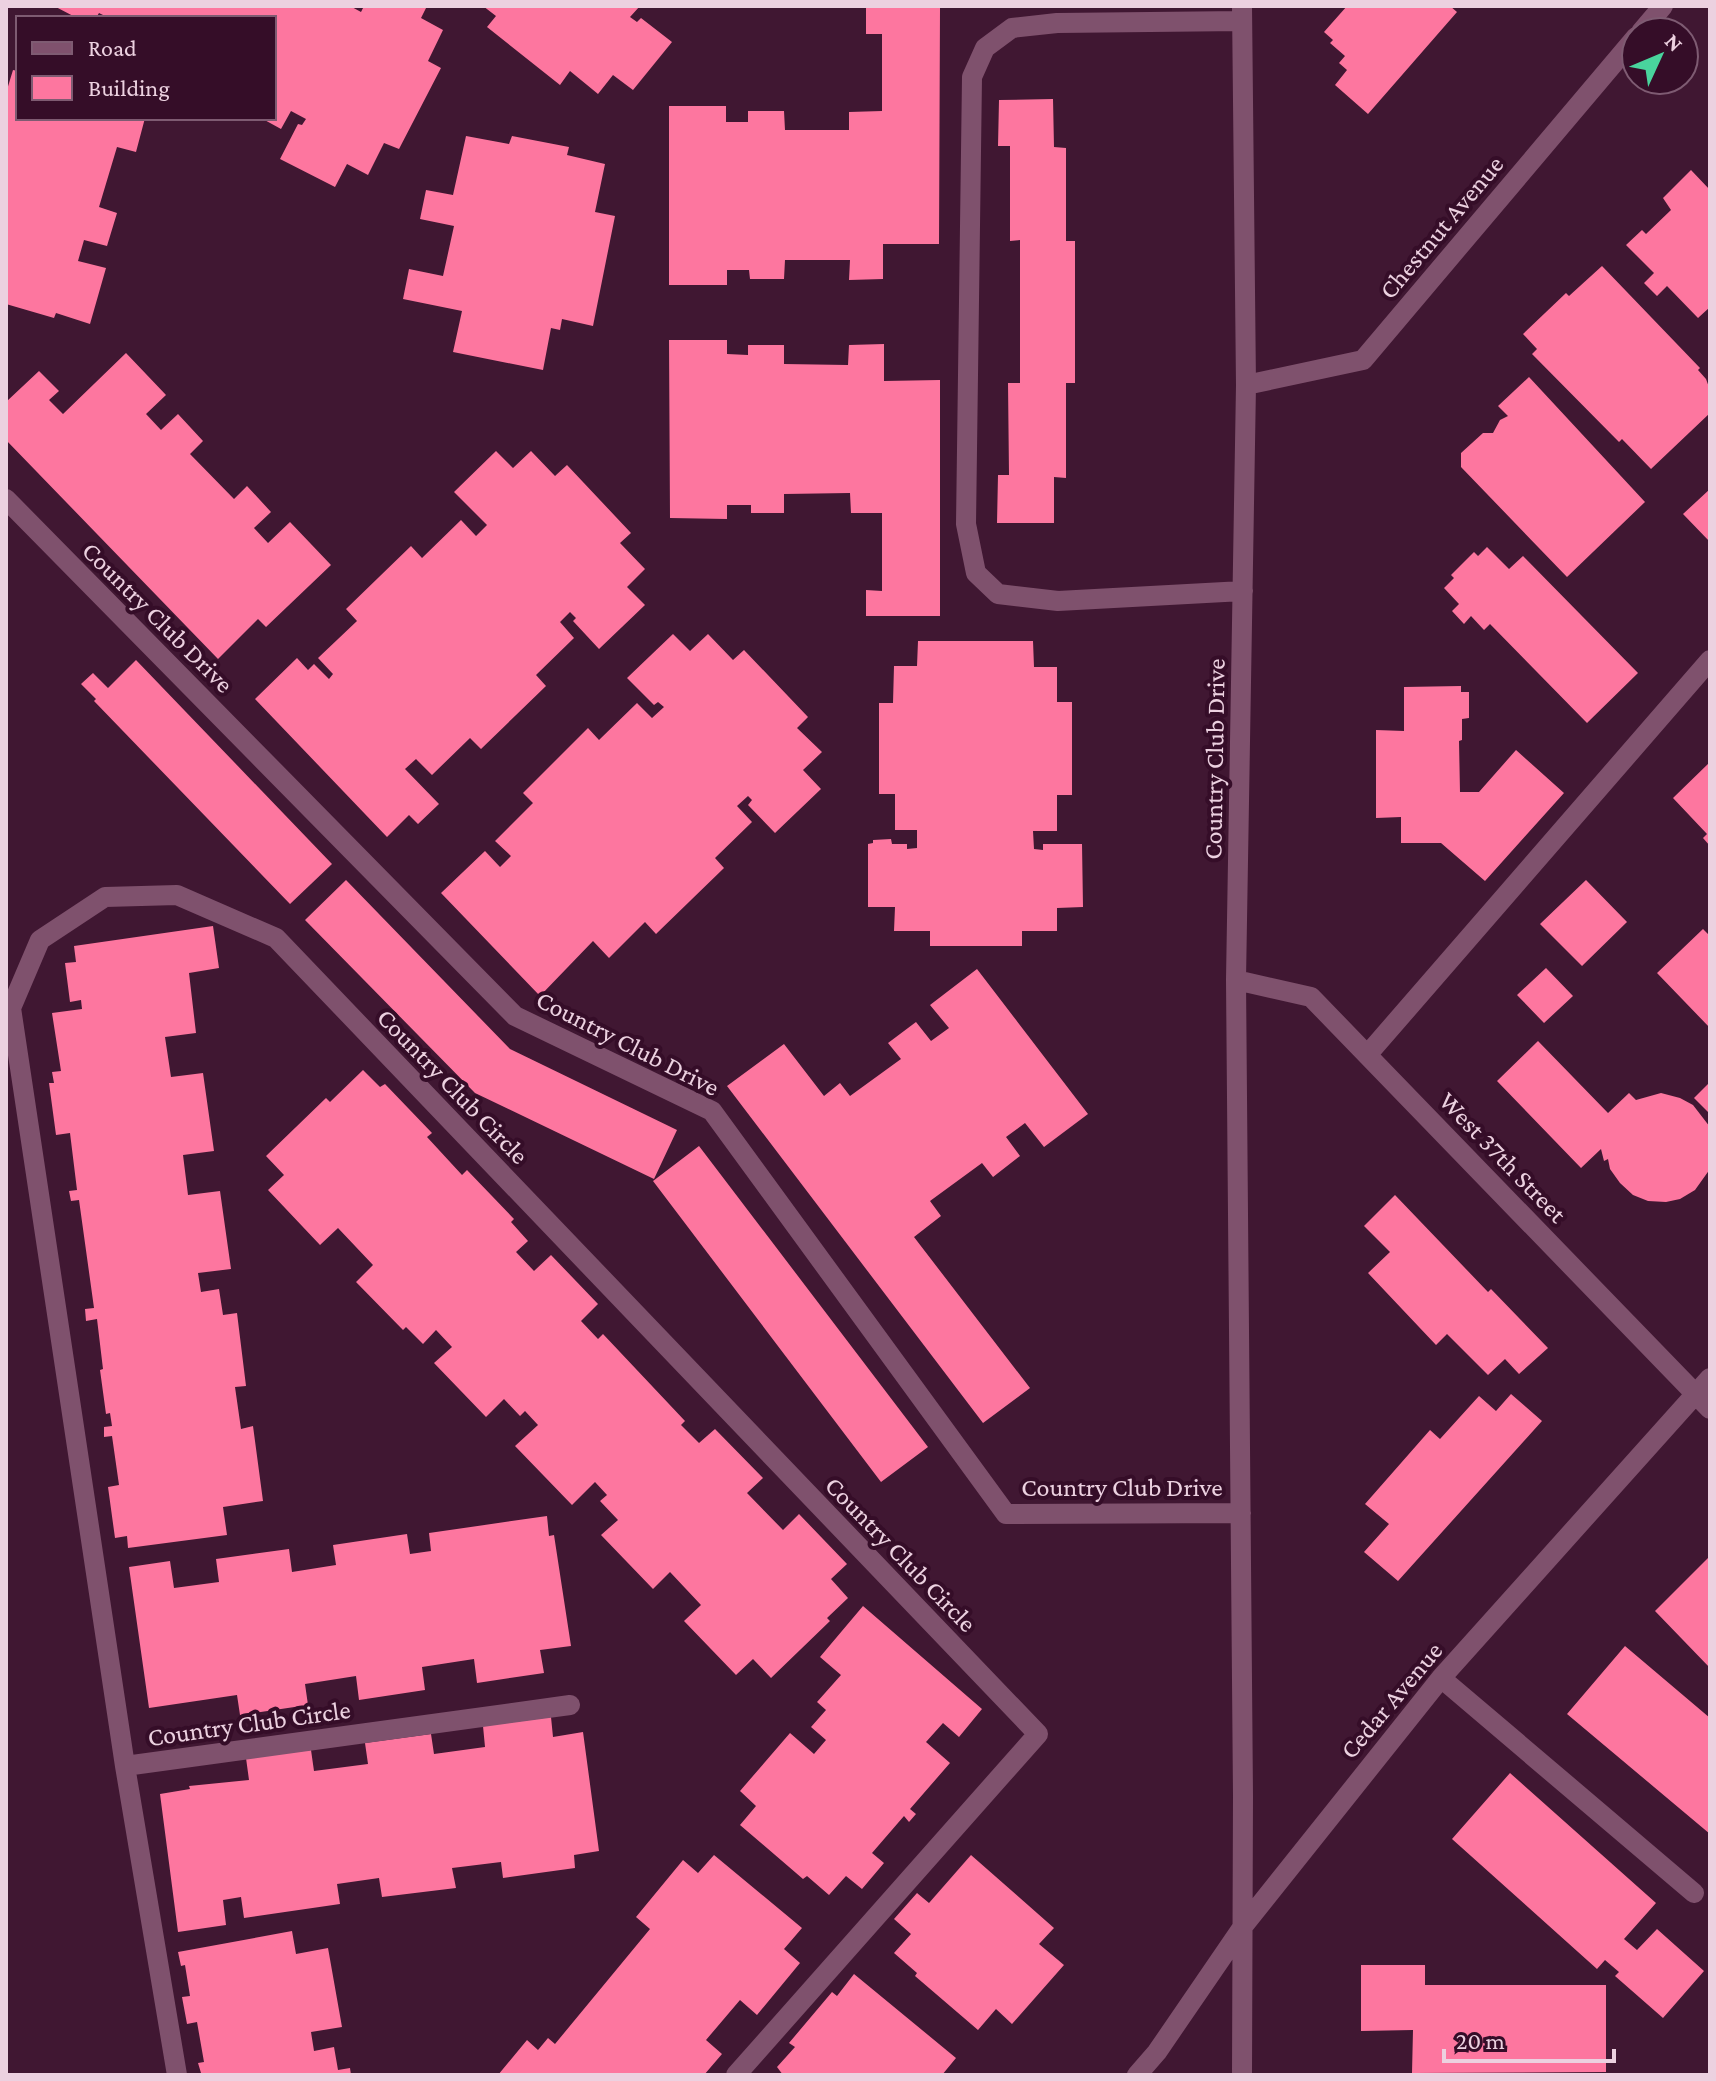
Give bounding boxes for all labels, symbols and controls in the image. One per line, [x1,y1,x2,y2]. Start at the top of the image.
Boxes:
legend [16,16,276,120]
north arrow [1620,16,1700,96]
text: N [1660,28,1688,57]
text: Road [88,34,137,61]
text: Building [88,74,170,101]
street label: Chestnut Avenue [1373,150,1509,305]
street label: Country Club Drive [76,536,239,699]
street label: Country Club Drive [1198,658,1231,860]
street label: Country Club Drive [531,985,724,1102]
street label: Country Club Circle [371,1003,534,1170]
street label: West 37th Street [1433,1086,1572,1229]
street label: Country Club Circle [819,1471,982,1638]
street label: Country Club Drive [1021,1473,1223,1502]
street label: Cedar Avenue [1334,1636,1448,1764]
street label: Country Club Circle [146,1695,352,1752]
scale bar [1444,2013,1614,2063]
text: 20 m [1456,2027,1505,2054]

